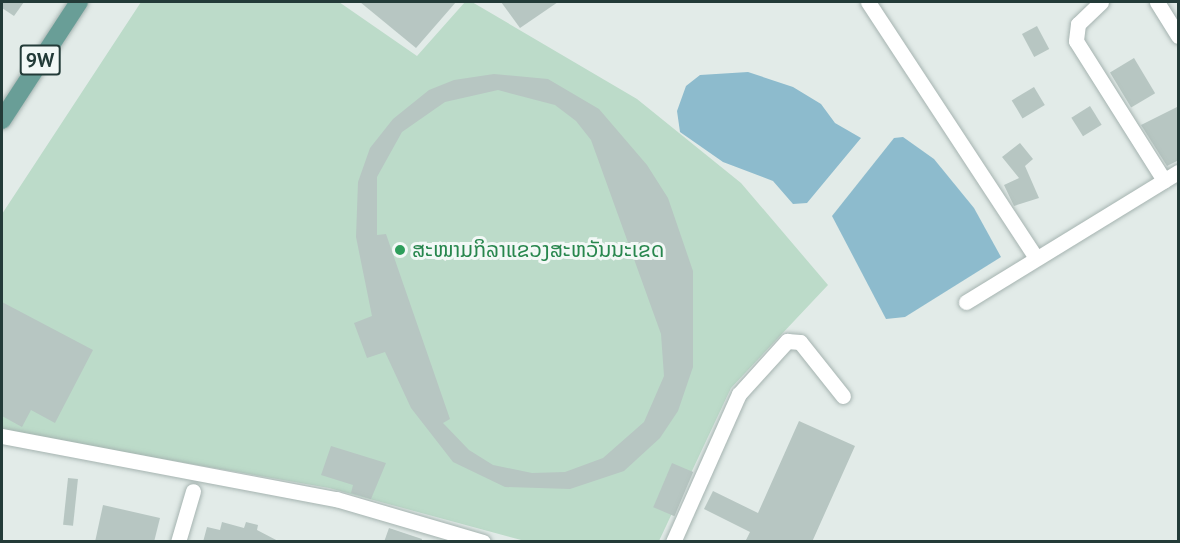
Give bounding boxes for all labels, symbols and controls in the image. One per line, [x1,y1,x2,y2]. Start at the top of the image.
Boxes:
road number: 9W [19,43,61,77]
place label: ສະໜາມກິລາແຂວງສະຫວັນນະເຂດ [412,237,664,263]
marker: ສະໜາມກິລາແຂວງສະຫວັນນະເຂດ [393,243,407,257]

